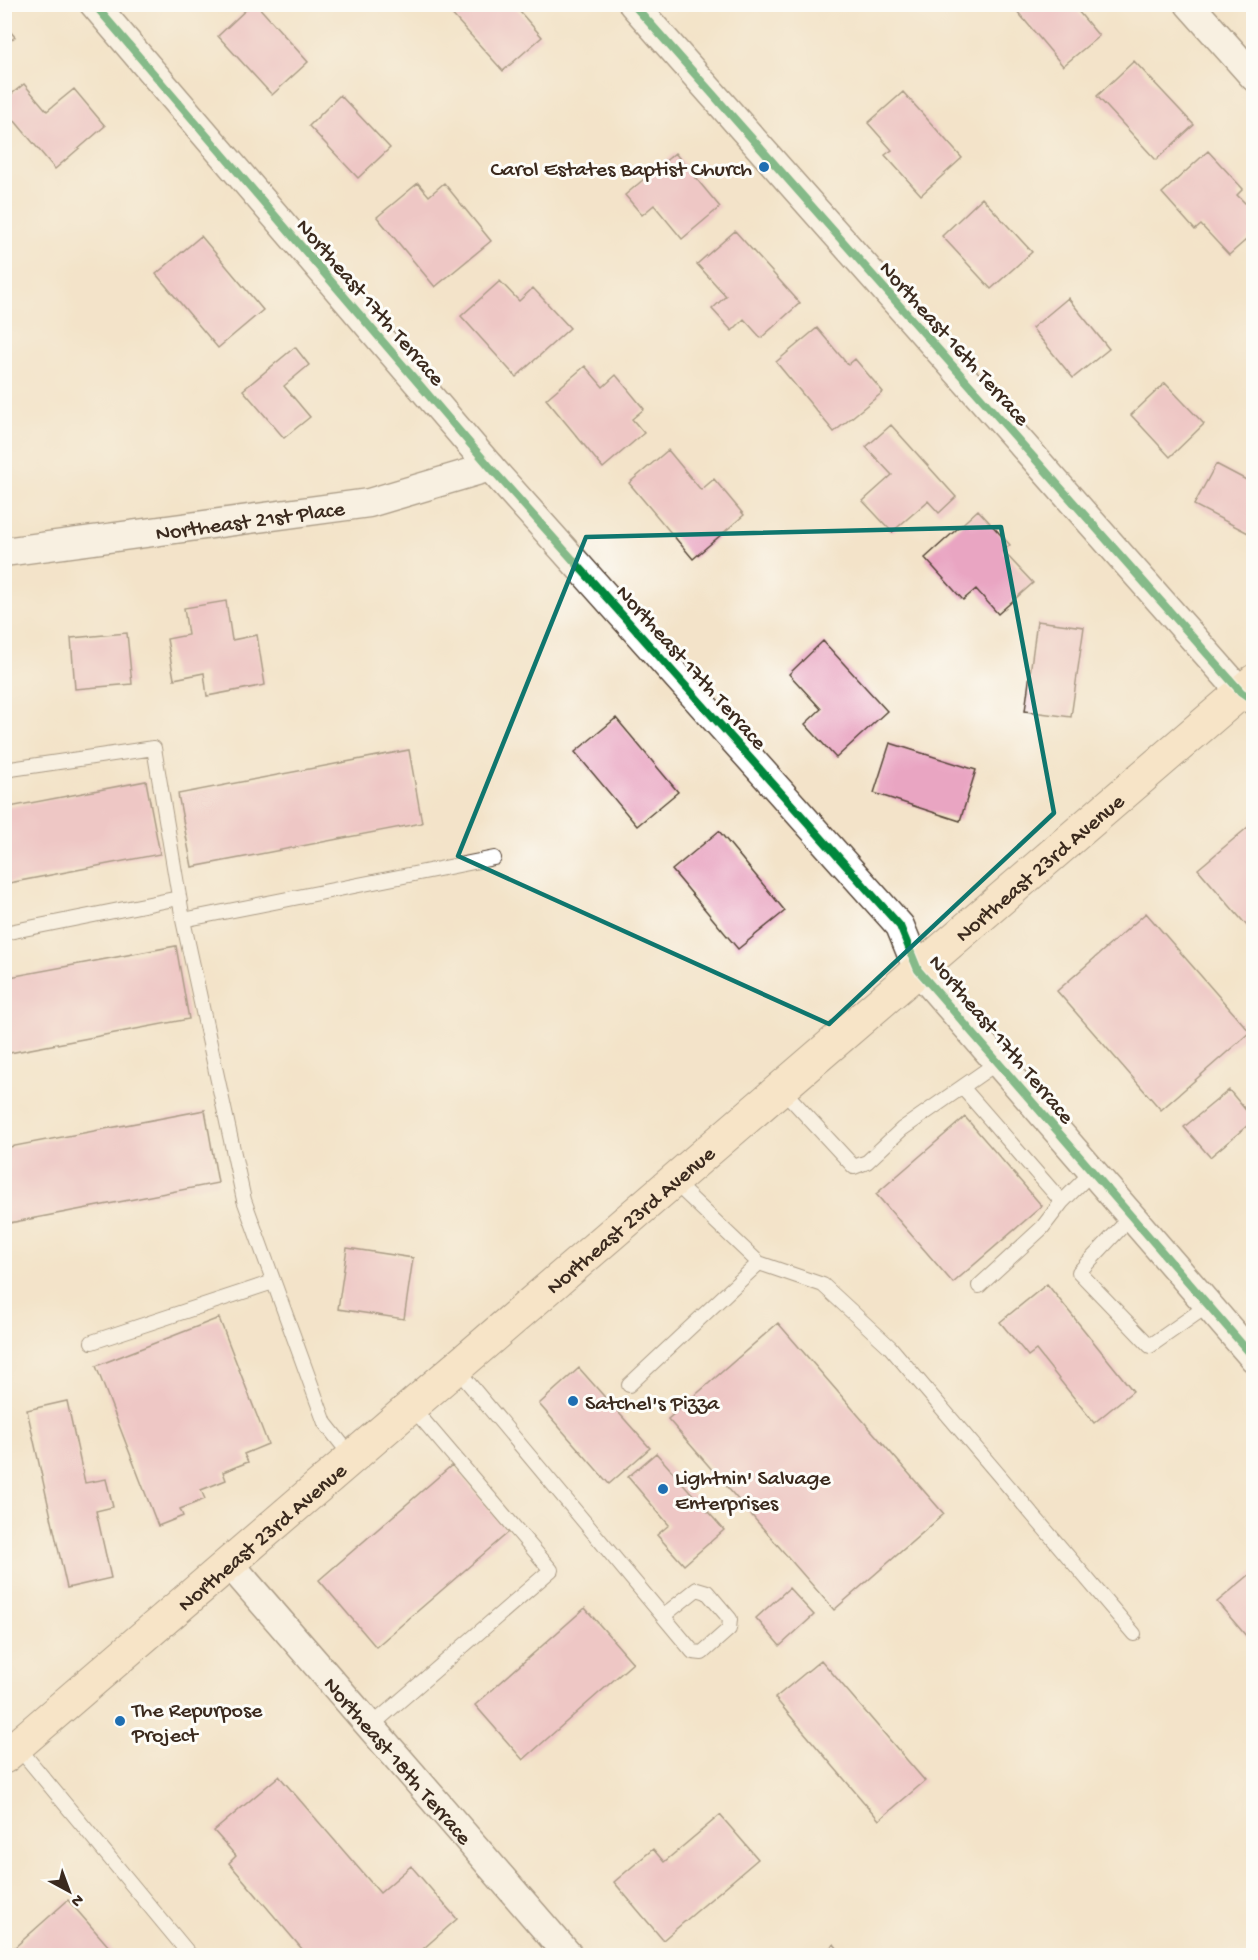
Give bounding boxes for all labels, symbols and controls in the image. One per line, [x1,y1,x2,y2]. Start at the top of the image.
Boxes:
place label: Carol Estates Baptist Church [490,158,752,184]
marker: Carol Estates Baptist Church [757,160,771,174]
street label: Northeast 17th Terrace [289,215,449,393]
street label: Northeast 16th Terrace [872,257,1034,433]
street label: Northeast 21st Place [154,497,347,549]
street label: Northeast 17th Terrace [609,581,771,757]
street label: Northeast 23rd Avenue [951,789,1131,949]
street label: Northeast 17th Terrace [922,951,1079,1131]
street label: Northeast 23rd Avenue [542,1142,722,1302]
place label: Satchel's Pizza [585,1392,720,1418]
marker: Satchel's Pizza [566,1394,580,1408]
street label: Northeast 23rd Avenue [174,1459,354,1619]
place label: Lightnin' Salvage Enterprises [675,1467,831,1518]
marker: Lightnin' Salvage Enterprises [656,1482,670,1496]
street label: Northeast 18th Terrace [316,1673,476,1852]
place label: The Repurpose Project [130,1699,263,1750]
marker: The Repurpose Project [113,1714,127,1728]
north arrow [39,1861,99,1921]
text: N [66,1889,87,1911]

